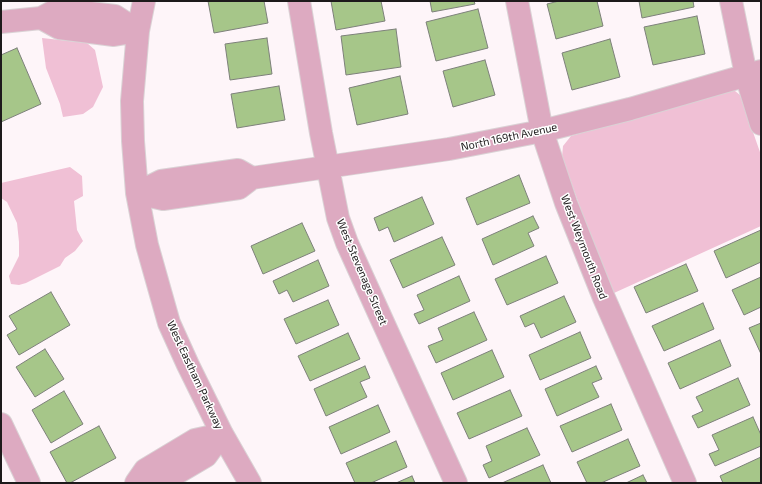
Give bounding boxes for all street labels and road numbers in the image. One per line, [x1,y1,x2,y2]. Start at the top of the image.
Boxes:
street label: North 169th Avenue [460,120,558,154]
street label: West Weymouth Road [558,193,610,301]
street label: West Stevenage Street [334,217,390,327]
street label: West Eastham Parkway [164,319,226,431]

